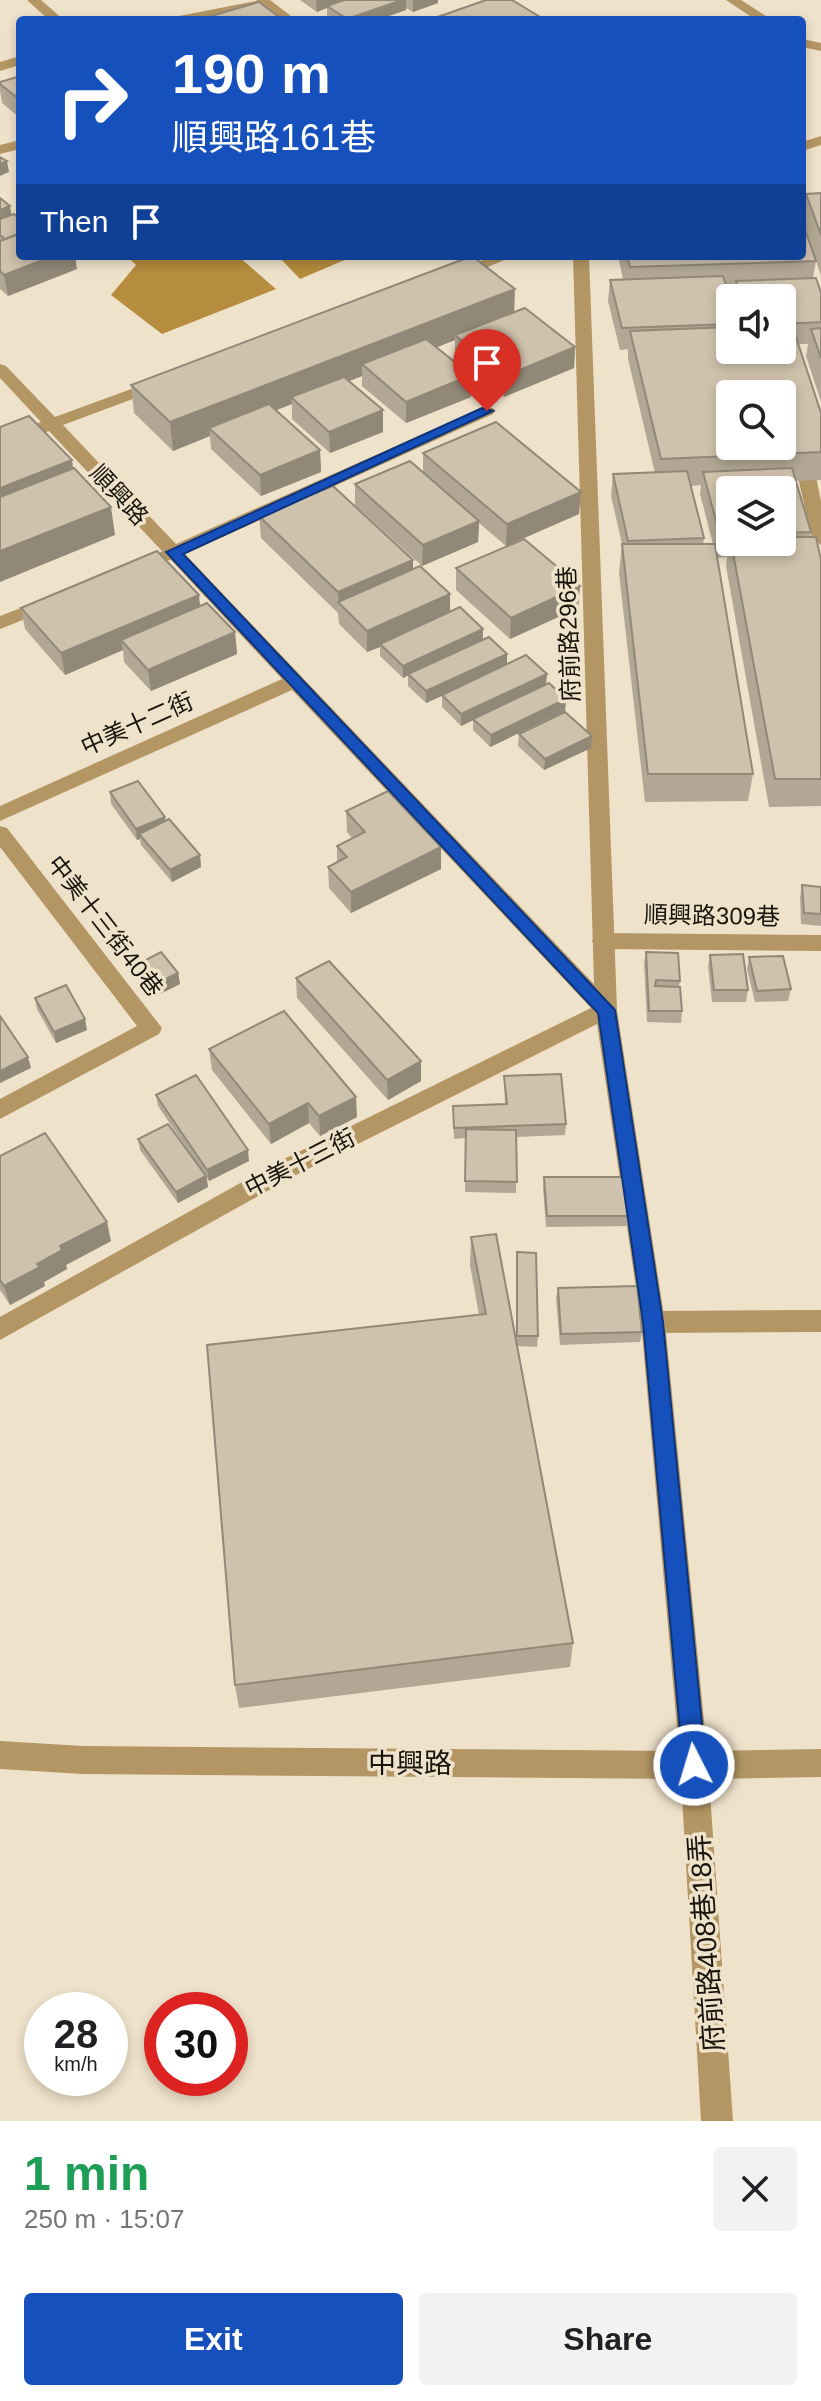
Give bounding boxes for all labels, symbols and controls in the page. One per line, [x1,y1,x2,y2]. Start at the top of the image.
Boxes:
text: 190 m [172,42,331,105]
icon: right [40,48,144,152]
text: 順興路161巷 [172,117,376,158]
icon: arrive [124,200,168,244]
text: Then [40,205,108,238]
map controls [716,284,796,556]
button: sound [716,284,796,364]
pin [453,329,521,411]
icon: arrive [465,341,509,385]
button: search [716,380,796,460]
street label: 順興路 [85,459,154,530]
button: layers [716,476,796,556]
street label: 府前路296巷 [553,566,584,702]
street label: 中美十二街 [76,687,197,760]
street label: 中美十三街40巷 [42,850,169,1001]
street label: 順興路309巷 [644,901,780,930]
street label: 中美十三街 [240,1123,359,1202]
position arrow [652,1723,736,1807]
street label: 中興路 [368,1748,452,1779]
street label: 府前路408巷18弄 [683,1833,730,2053]
speed limit sign: 30 [144,1992,248,2096]
text: 28 [54,2012,98,2056]
text: km/h [54,2053,98,2075]
text: 1 min [24,2147,149,2200]
button: close [713,2147,797,2231]
text: 250 m · 15:07 [24,2204,184,2234]
button: Exit [24,2293,403,2385]
button: Share [419,2293,797,2385]

